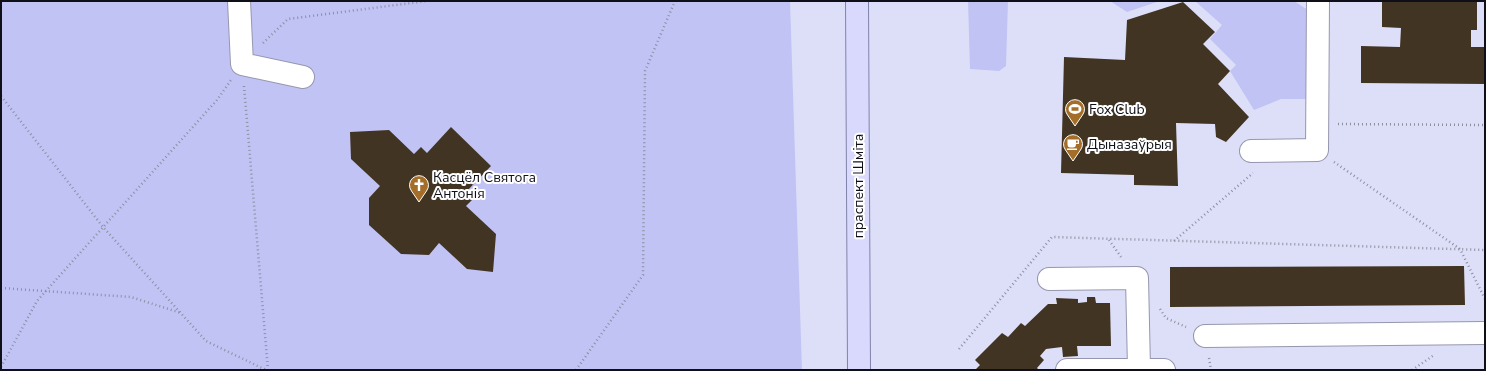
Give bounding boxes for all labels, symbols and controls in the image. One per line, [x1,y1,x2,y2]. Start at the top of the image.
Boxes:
sports icon: Fox Club [1064,98,1086,126]
place label: Fox Club [1089,100,1145,119]
cafe icon: Дыназаўрыя [1062,133,1084,161]
street label: праспект Шміта [849,134,868,238]
place label: Дыназаўрыя [1087,135,1172,154]
place label: Касцёл Святога Антонія [433,168,536,203]
church icon: Касцёл Святога Антонія [408,174,430,202]

